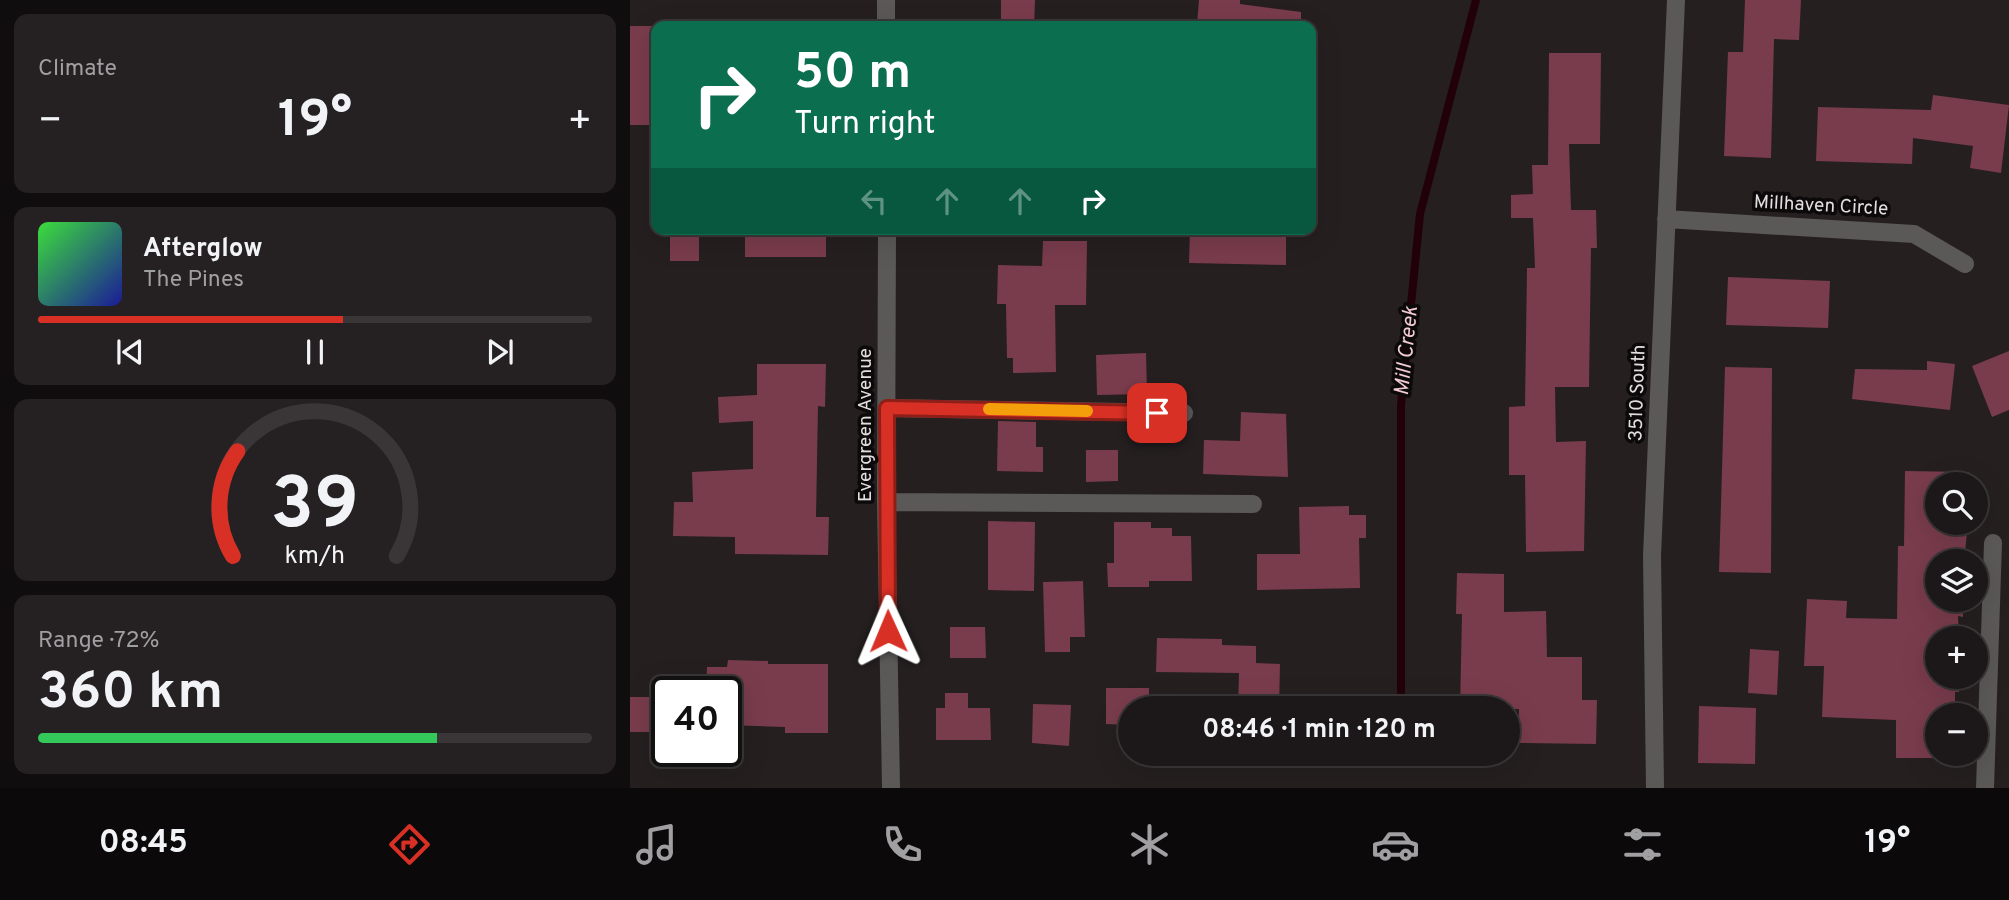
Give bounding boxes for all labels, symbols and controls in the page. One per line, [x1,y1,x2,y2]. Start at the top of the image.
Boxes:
text: 50 m [794,44,911,106]
icon: right [679,49,770,140]
text: Climate [38,55,117,84]
text: 19° [278,89,352,155]
text: − [38,98,63,147]
text: + [567,98,592,147]
text: Turn right [794,105,936,145]
icon: left [855,182,893,220]
icon: ahead [928,182,966,220]
icon: ahead [1001,182,1039,220]
icon: right [1074,182,1112,220]
street label: Millhaven Circle [1753,190,1889,222]
text: Afterglow [143,233,263,266]
text: The Pines [143,266,244,295]
water label: Mill Creek [1389,305,1425,397]
icon: previous [111,333,149,371]
icon: pause [296,333,334,371]
icon: next [481,333,519,371]
street label: 3510 South [1624,344,1652,442]
street label: Evergreen Avenue [854,348,878,502]
pin [1127,383,1187,443]
icon: arrive [1138,394,1176,432]
text: 39 [271,463,359,555]
map controls [1925,472,1988,766]
button: search [1925,472,1988,535]
text: km/h [285,541,345,573]
button: layers [1925,549,1988,612]
position arrow [851,594,925,668]
button: + [1925,626,1988,689]
text: Range · 72% [38,627,160,656]
text: 360 km [38,661,223,727]
speed limit sign: 40 [651,676,742,767]
button: − [1925,703,1988,766]
text: 08:46 · 1 min · 120 m [1202,714,1436,747]
icon: directions [385,820,434,869]
icon: music [632,820,681,869]
icon: phone [878,820,927,869]
icon: climate [1125,820,1174,869]
icon: car [1371,820,1420,869]
icon: filters [1618,820,1667,869]
text: 08:45 [99,824,188,864]
text: 19° [1864,824,1910,864]

